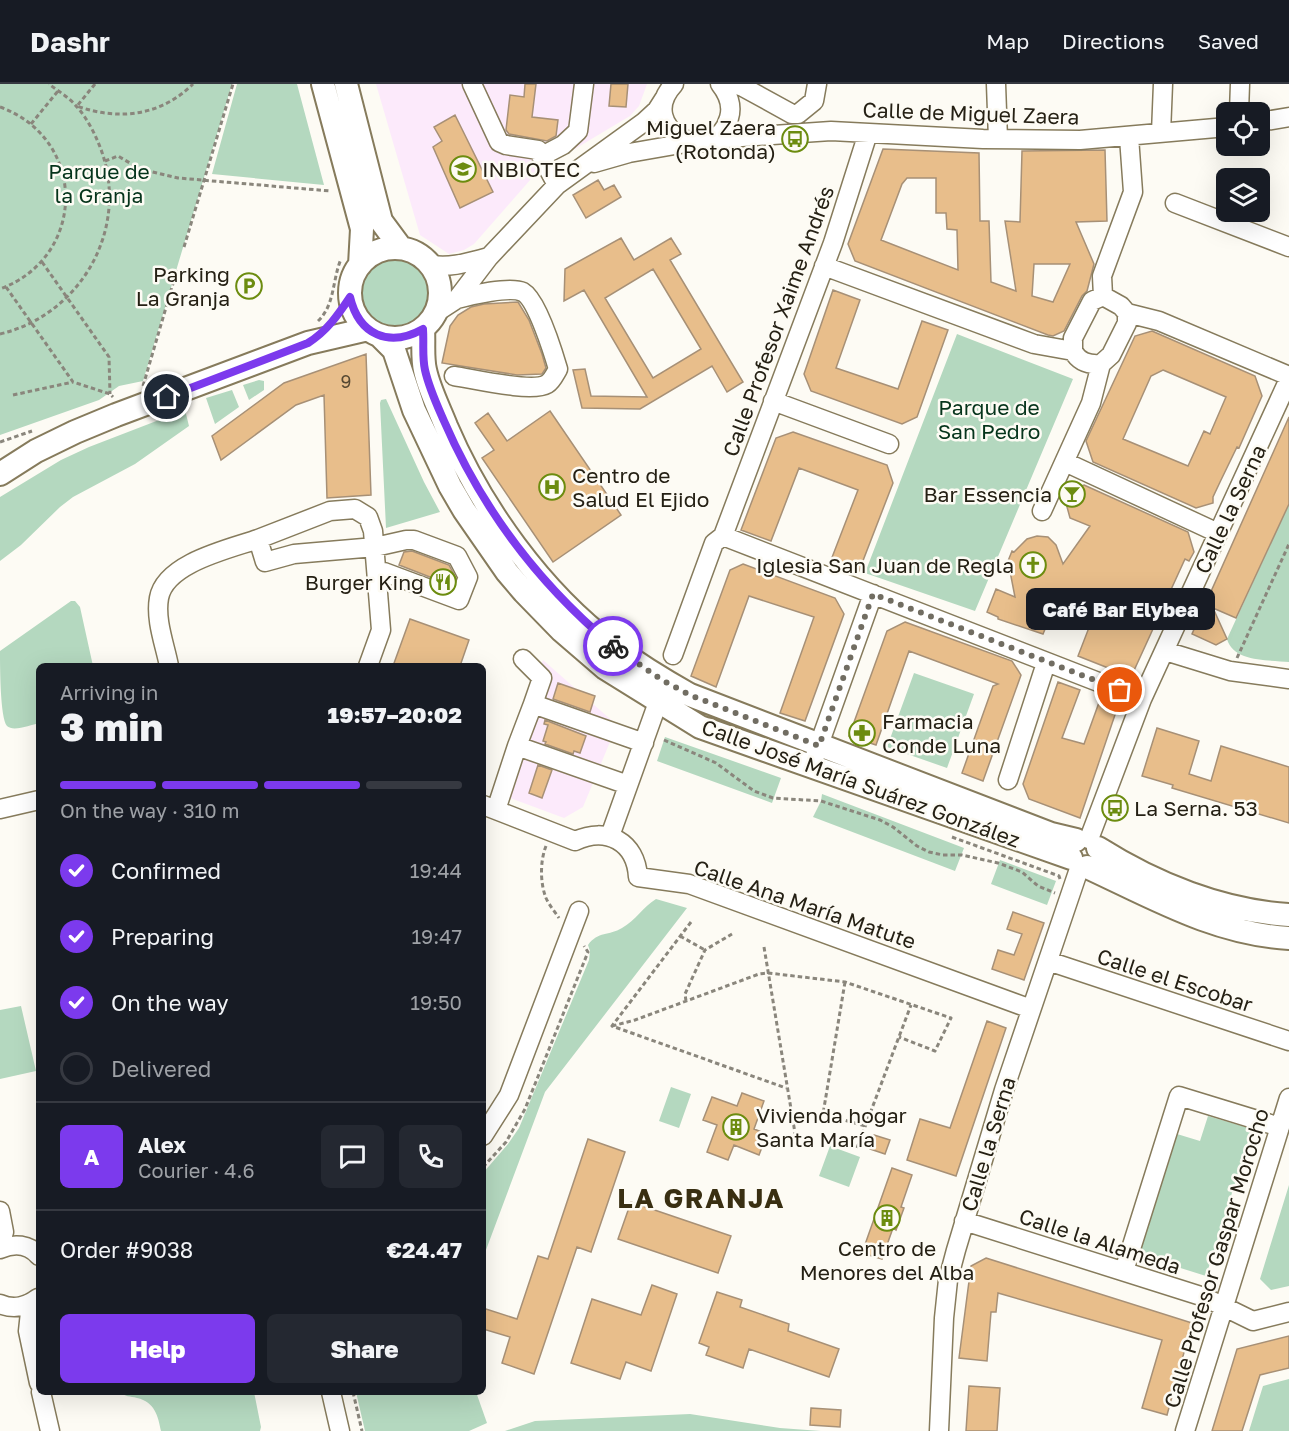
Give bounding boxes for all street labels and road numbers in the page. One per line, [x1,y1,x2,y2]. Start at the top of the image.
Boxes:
street label: Calle de Miguel Zaera [862,96,1080,130]
street label: Calle Profesor Xaime Andrés [717,182,839,460]
street label: Calle la Serna [1189,440,1271,578]
street label: Calle José María Suárez González [698,713,1024,853]
street label: Calle Ana María Matute [691,854,919,954]
street label: Calle el Escobar [1094,943,1256,1017]
street label: Calle la Serna [955,1074,1021,1214]
street label: Calle Profesor Gaspar Morocho [1158,1105,1274,1411]
street label: Calle la Alameda [1016,1203,1184,1279]

